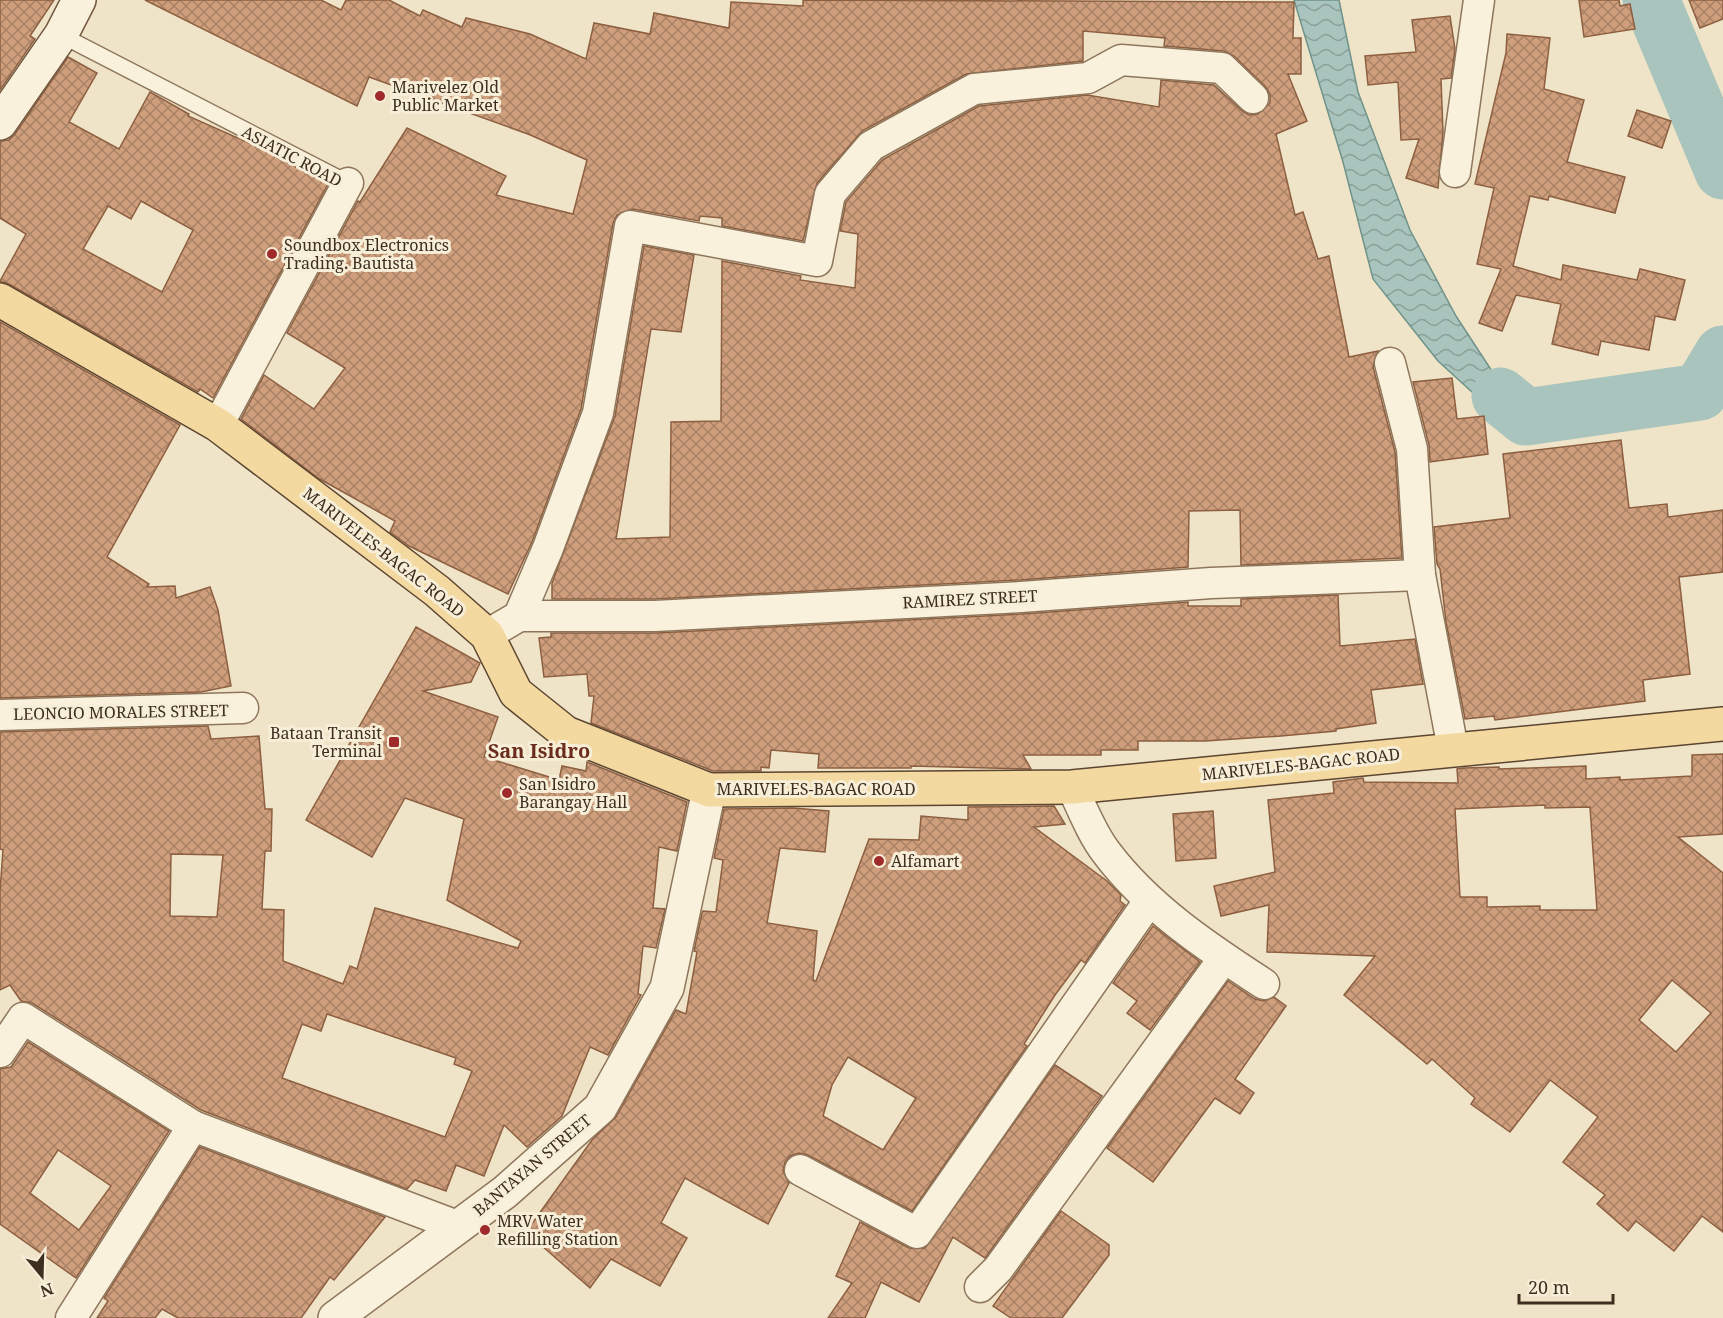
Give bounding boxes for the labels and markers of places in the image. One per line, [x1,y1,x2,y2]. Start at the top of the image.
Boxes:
place label: Marivelez Old Public Market [392,76,499,116]
marker: Marivelez Old Public Market [373,89,387,103]
place label: Soundbox Electronics Trading. Bautista [284,234,449,274]
marker: Soundbox Electronics Trading. Bautista [265,247,279,261]
place label: Bataan Transit Terminal [270,722,382,762]
marker: Bataan Transit Terminal [387,735,401,749]
place label: San Isidro Barangay Hall [519,773,627,813]
marker: San Isidro Barangay Hall [500,786,514,800]
place label: Alfamart [891,850,960,872]
marker: Alfamart [872,854,886,868]
place label: MRV Water Refilling Station [497,1210,618,1250]
marker: MRV Water Refilling Station [478,1223,492,1237]

